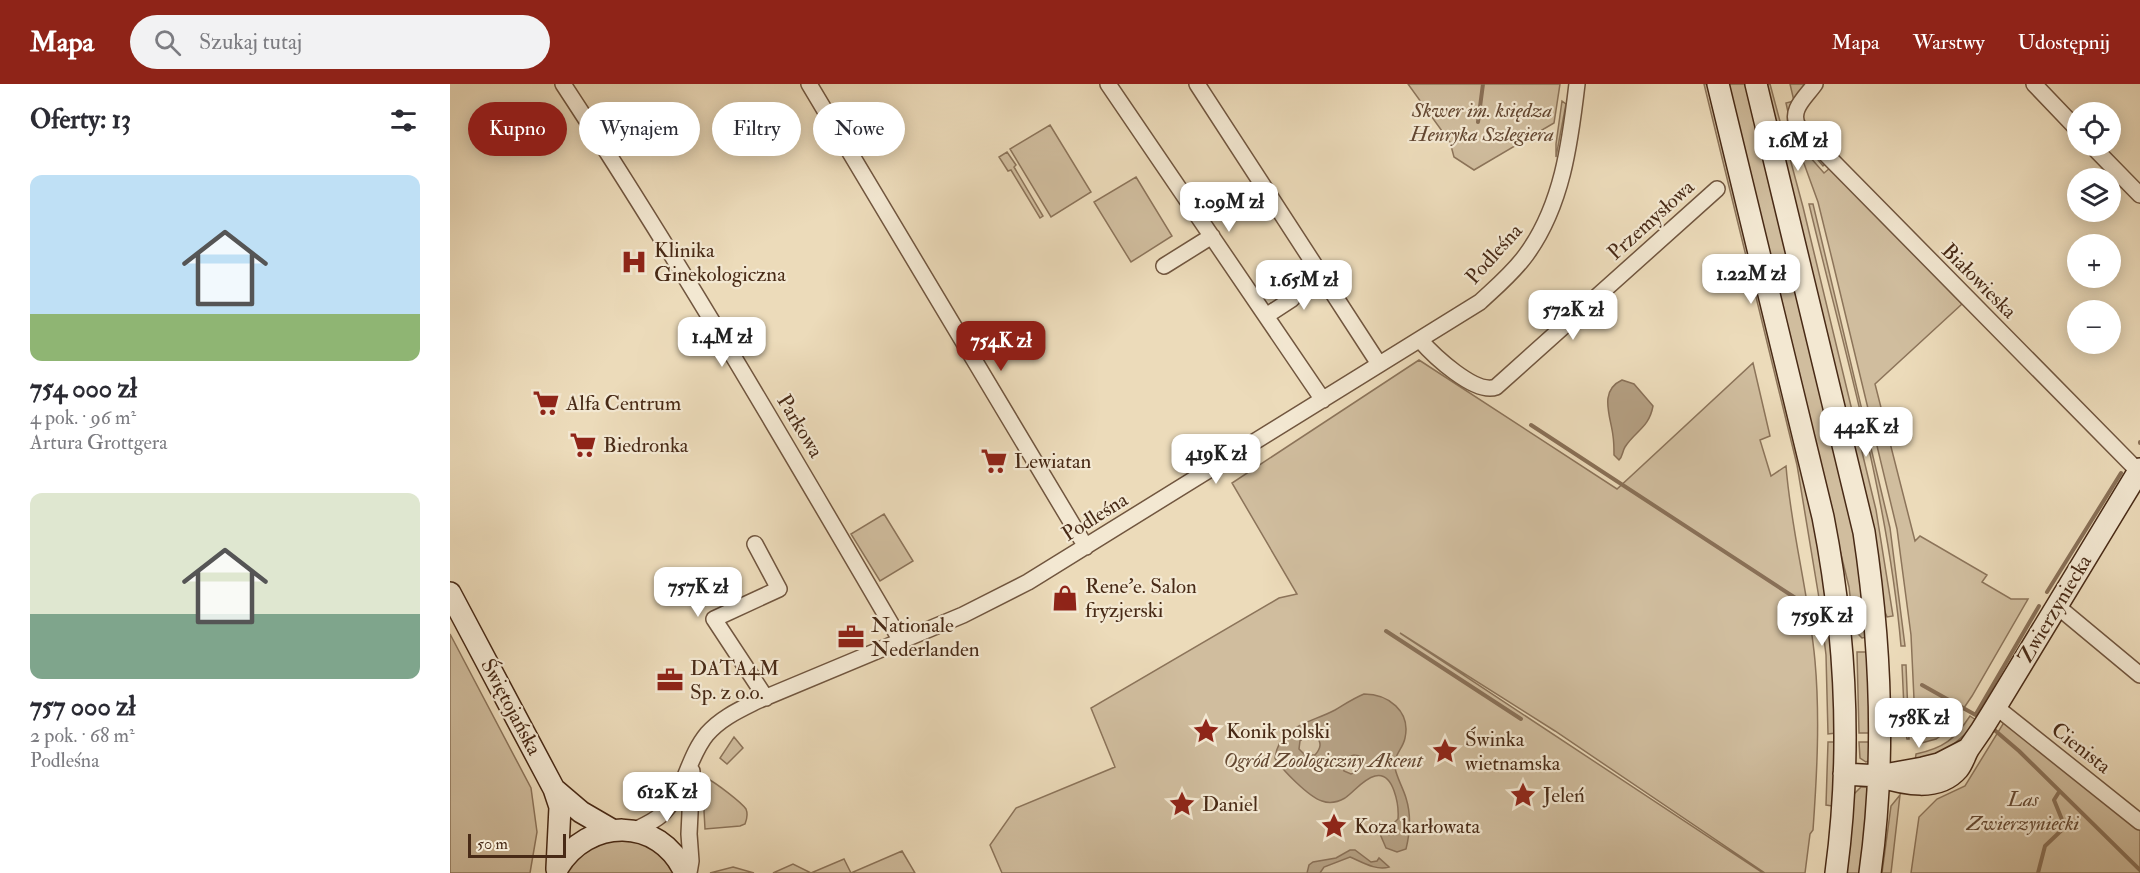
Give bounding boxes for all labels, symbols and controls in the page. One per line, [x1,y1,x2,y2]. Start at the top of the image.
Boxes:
search box [130,15,550,69]
text: Mapa [30,25,94,60]
icon: search [151,26,184,59]
text: Szukaj tutaj [199,28,302,56]
text: Mapa [1832,29,1880,56]
text: Warstwy [1913,29,1985,56]
text: Udostępnij [2018,29,2110,56]
park label: Skwer im. księdza Henryka Szlegiera [1409,97,1554,148]
chip: Kupno [468,102,567,156]
chip: Wynajem [579,102,700,156]
chip: Filtry [712,102,801,156]
chip: Nowe [813,102,905,156]
map controls [2067,102,2121,354]
button: locate [2067,102,2121,156]
text: Oferty: 13 [30,104,131,136]
icon: filters [387,104,420,137]
pin: 1.6M zł [1743,121,1853,172]
text: 1.6M zł [1768,128,1828,153]
button: layers [2067,168,2121,222]
street label: Przemysłowa [1602,174,1700,266]
pin: 1.09M zł [1167,182,1291,233]
text: 1.09M zł [1194,189,1264,214]
icon: home [171,214,279,322]
street label: Podleśna [1460,218,1529,290]
button: + [2067,234,2121,288]
place label: Klinika Ginekologiczna [654,237,786,288]
street label: Białowieska [1935,237,2023,325]
hospital icon: Klinika Ginekologiczna [619,247,649,277]
pin: 1.22M zł [1689,254,1813,305]
pin: 1.65M zł [1242,260,1366,311]
text: 1.22M zł [1716,261,1786,286]
text: 1.65M zł [1270,267,1338,292]
pin: 572K zł [1518,290,1628,341]
text: 572K zł [1542,297,1604,322]
button: − [2067,300,2121,354]
pin: 1.4M zł [667,317,777,368]
pin: 754K zł [946,321,1056,372]
text: 1.4M zł [692,324,752,349]
text: 754K zł [970,328,1032,353]
text: 754 000 zł [30,373,137,405]
supermarket icon: Alfa Centrum [531,388,561,418]
street label: Parkowa [771,389,830,463]
place label: Alfa Centrum [565,390,681,417]
text: 4 pok. · 96 m² [30,405,136,430]
pin: 442K zł [1811,407,1921,458]
text: 442K zł [1834,414,1898,439]
text: Artura Grottgera [30,430,168,455]
supermarket icon: Biedronka [568,430,598,460]
place label: Biedronka [603,432,689,459]
pin: 419K zł [1161,434,1271,485]
text: 419K zł [1185,441,1247,466]
supermarket icon: Lewiatan [979,446,1009,476]
place label: Lewiatan [1014,448,1092,475]
street label: Podleśna [1057,486,1133,548]
icon: home [171,532,279,640]
street label: Zwierzyniecka [2012,549,2098,668]
pin: 757K zł [643,567,753,618]
place label: Rene'e. Salon fryzjerski [1085,573,1197,624]
text: 757K zł [668,574,728,599]
shop icon: Rene'e. Salon fryzjerski [1050,583,1080,613]
pin: 759K zł [1767,596,1877,647]
text: 759K zł [1791,603,1853,628]
place label: Nationale Nederlanden [871,612,980,663]
office icon: Nationale Nederlanden [836,622,866,652]
street label: Świętojańska [474,654,548,760]
place label: DATA4M Sp. z o.o. [690,655,779,706]
office icon: DATA4M Sp. z o.o. [655,665,685,695]
text: 757 000 zł [30,691,135,723]
pin: 758K zł [1864,698,1974,749]
text: 758K zł [1889,705,1949,730]
place icon: Konik polski [1191,716,1221,746]
street label: Cienista [2046,716,2117,780]
place label: Konik polski [1226,718,1331,745]
text: 2 pok. · 68 m² [30,723,135,748]
place label: Świnka wietnamska [1465,726,1561,777]
place icon: Świnka wietnamska [1430,736,1460,766]
park label: Ogród Zoologiczny Akcent [1223,747,1424,774]
text: Podleśna [30,748,99,773]
pin: 612K zł [612,772,722,823]
text: 612K zł [637,779,697,804]
place icon: Jeleń [1508,780,1538,810]
place label: Jeleń [1542,782,1585,809]
park label: Las Zwierzyniecki [1966,786,2080,837]
place icon: Daniel [1167,789,1197,819]
place label: Daniel [1202,791,1259,818]
place icon: Koza karłowata [1319,811,1349,841]
place label: Koza karłowata [1354,813,1480,840]
scale bar [468,831,566,858]
text: 50 m [477,834,508,854]

